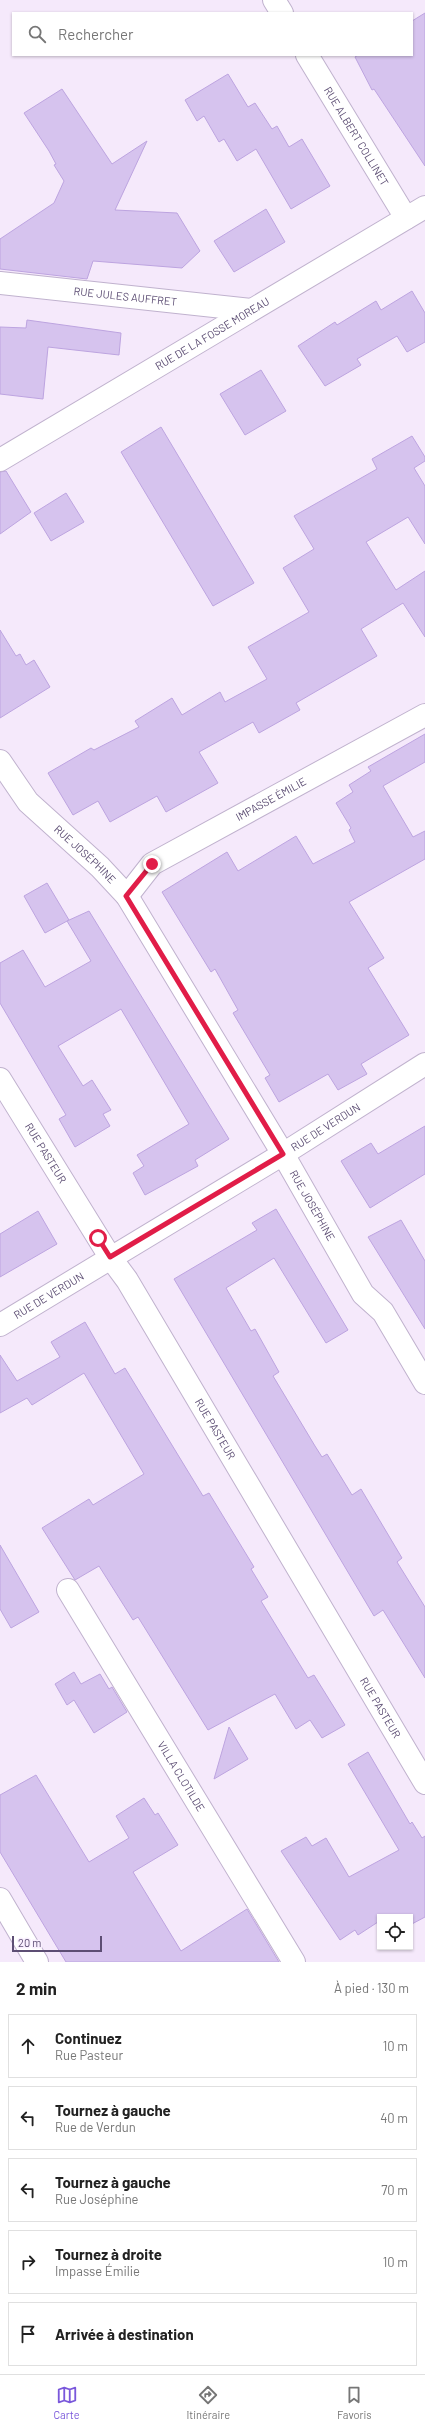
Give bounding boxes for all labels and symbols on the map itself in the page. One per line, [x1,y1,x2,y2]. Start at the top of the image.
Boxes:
street label: RUE ALBERT COLLINET [322,84,392,188]
street label: RUE JULES AUFFRET [73,284,178,308]
street label: RUE DE LA FOSSE MOREAU [153,294,271,372]
street label: IMPASSE ÉMILIE [233,774,308,823]
street label: RUE JOSÉPHINE [52,822,119,886]
route end [143,855,161,873]
street label: RUE DE VERDUN [288,1100,362,1153]
street label: RUE PASTEUR [23,1120,70,1185]
street label: RUE JOSÉPHINE [287,1167,338,1243]
route start [89,1229,107,1247]
street label: RUE DE VERDUN [11,1269,86,1321]
street label: RUE PASTEUR [193,1396,239,1462]
street label: RUE PASTEUR [358,1675,404,1740]
street label: VILLA CLOTILDE [155,1739,208,1814]
scale bar [12,1934,102,1953]

